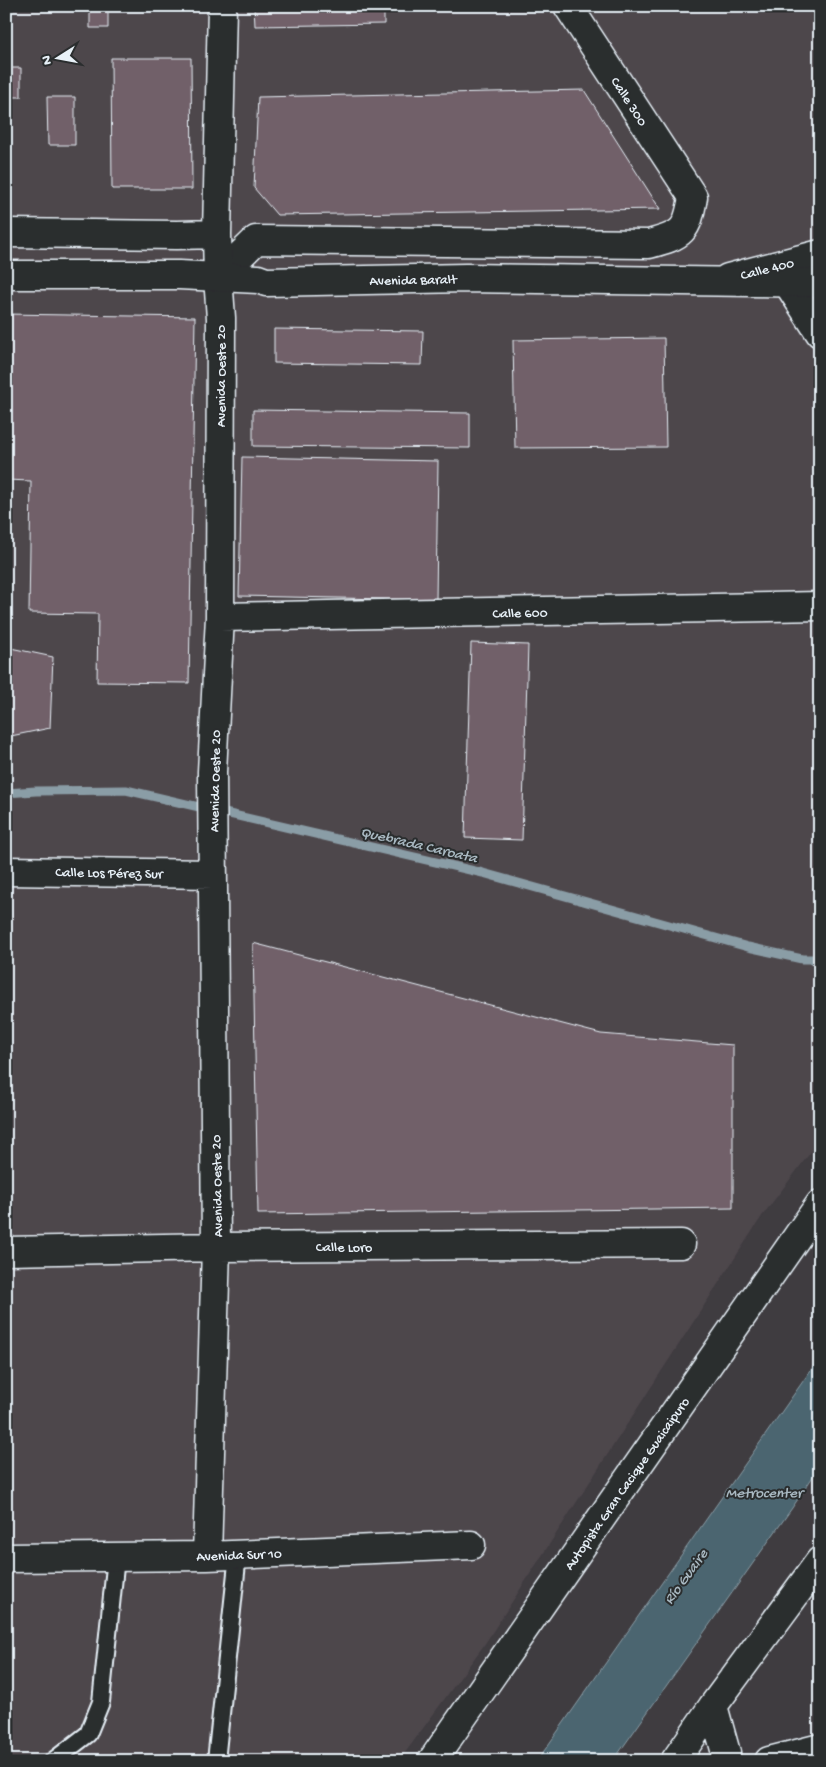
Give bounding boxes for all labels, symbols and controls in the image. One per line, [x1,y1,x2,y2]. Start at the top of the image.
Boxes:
north arrow [32,32,82,82]
text: N [38,54,57,66]
street label: Calle 300 [606,75,650,130]
street label: Calle 400 [739,256,796,285]
street label: Avenida Baralt [369,272,458,291]
street label: Avenida Oeste 20 [214,325,231,427]
street label: Calle 600 [492,606,548,623]
street label: Avenida Oeste 20 [207,730,226,832]
water label: Quebrada Caroata [358,824,480,869]
street label: Calle Los Pérez Sur [55,865,164,884]
street label: Avenida Oeste 20 [209,1135,228,1237]
street label: Calle Loro [316,1240,372,1257]
street label: Autopista Gran Cacique Guaicaipuro [562,1395,694,1574]
water label: Metrocenter [726,1485,805,1503]
water label: Río Guaire [661,1545,713,1608]
street label: Avenida Sur 10 [196,1547,282,1566]

